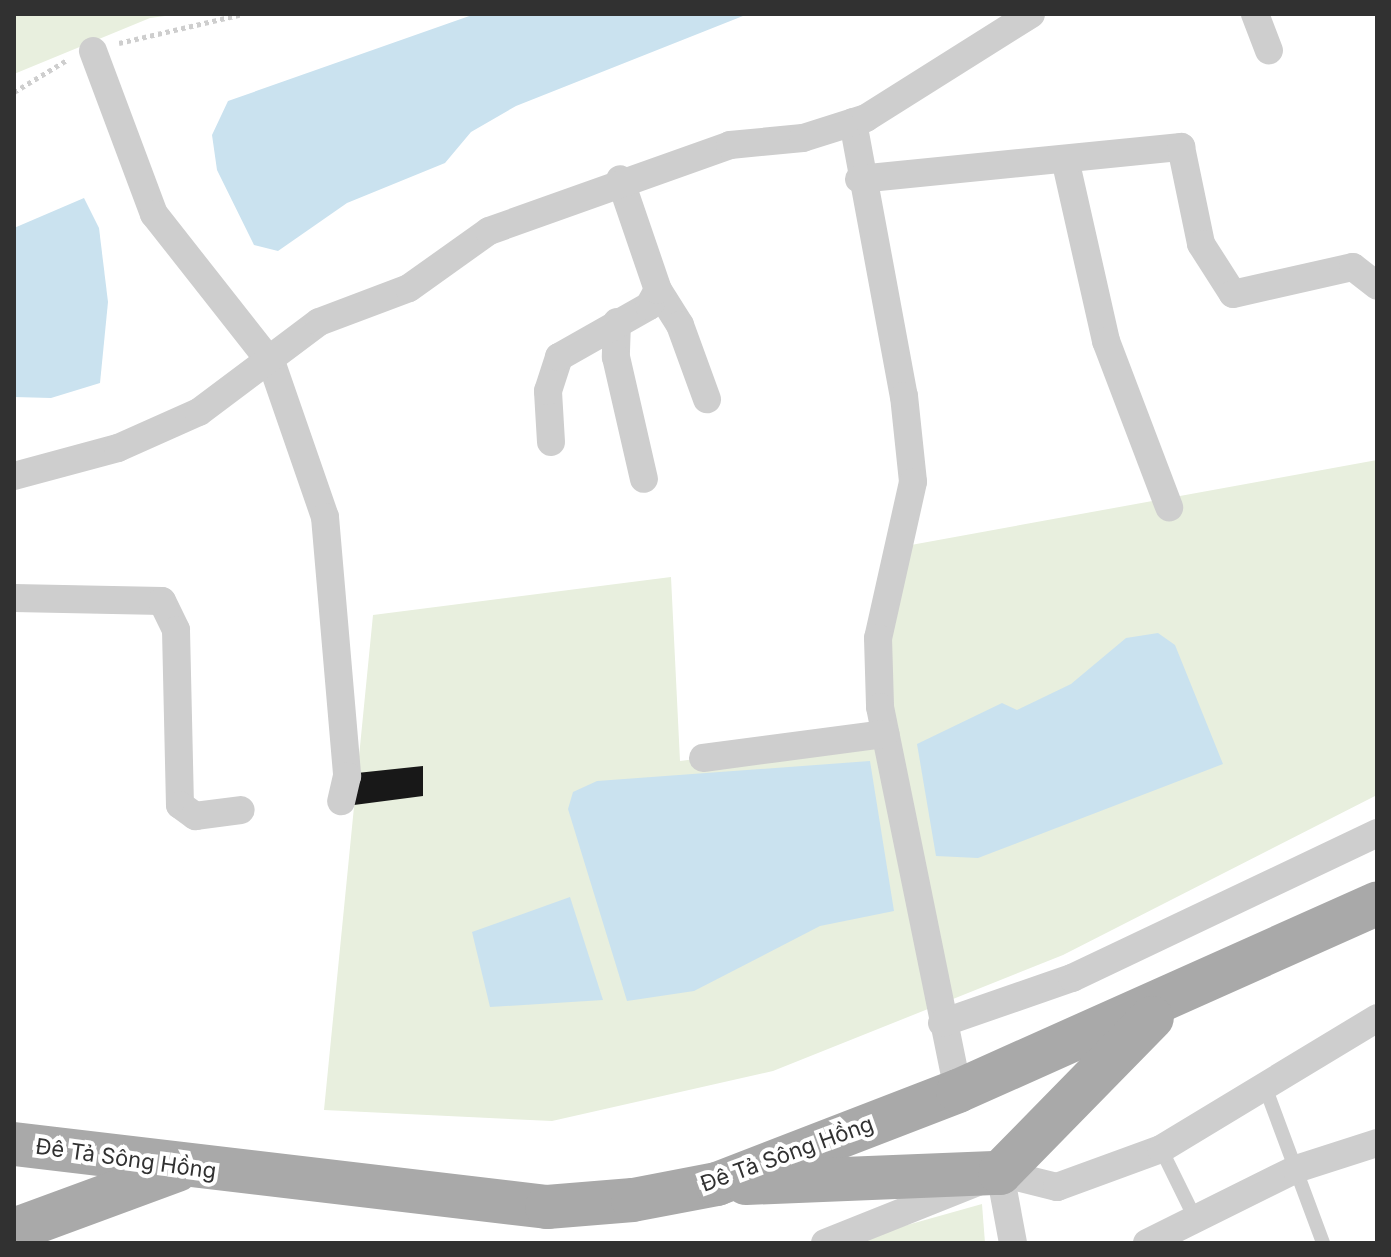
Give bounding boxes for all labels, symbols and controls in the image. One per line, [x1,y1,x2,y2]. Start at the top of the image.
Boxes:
street label: Đê Tả Sông Hồng [697,1110,877,1198]
street label: Đê Tả Sông Hồng [34,1133,218,1185]

